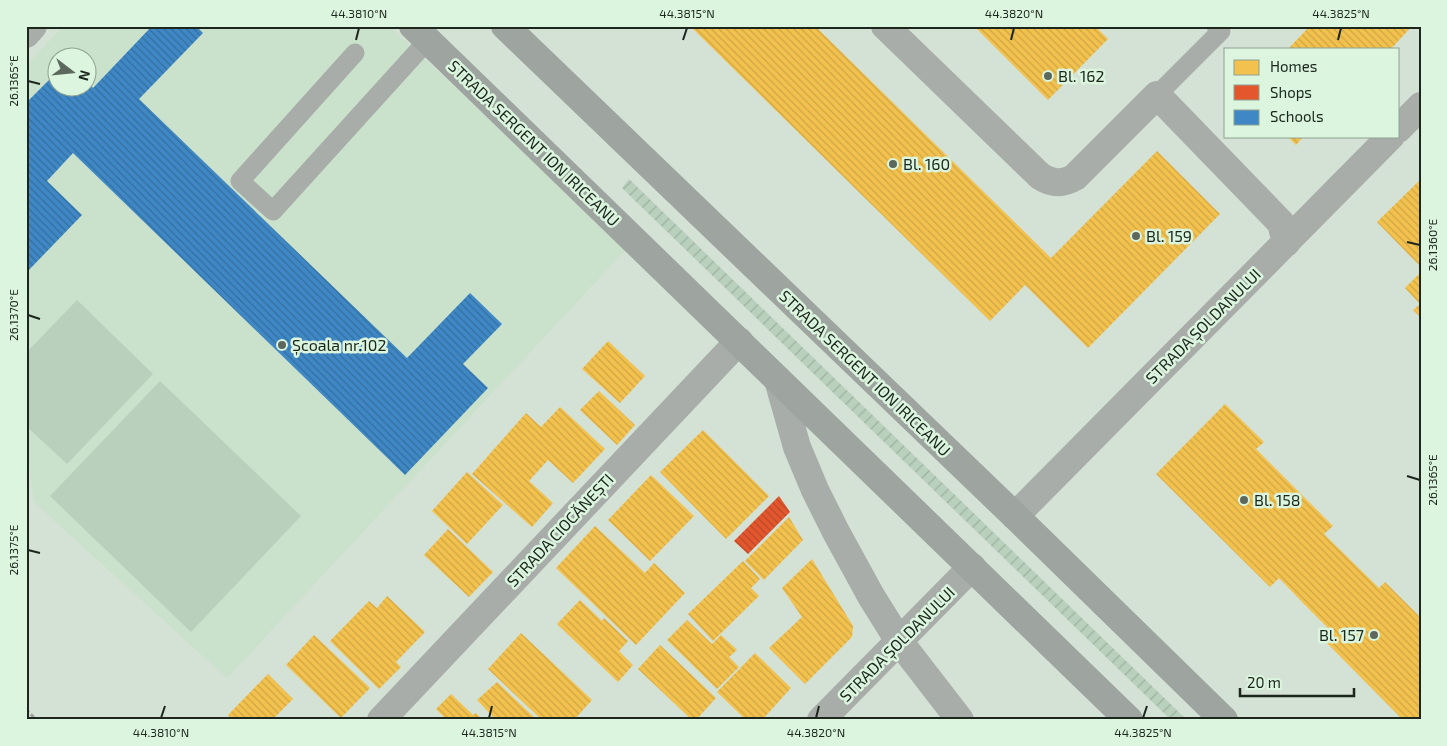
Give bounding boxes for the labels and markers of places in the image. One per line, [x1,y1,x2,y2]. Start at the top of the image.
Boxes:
place label: Bl. 162 [1058,66,1104,85]
marker: Bl. 162 [1042,70,1054,82]
place label: Bl. 160 [903,154,950,173]
marker: Bl. 160 [887,158,899,170]
place label: Bl. 159 [1146,226,1192,245]
marker: Bl. 159 [1130,230,1142,242]
place label: Școala nr.102 [292,335,386,356]
marker: Școala nr.102 [276,339,288,351]
place label: Bl. 158 [1254,490,1301,509]
marker: Bl. 158 [1238,494,1250,506]
place label: Bl. 157 [1319,625,1364,644]
marker: Bl. 157 [1368,629,1380,641]

